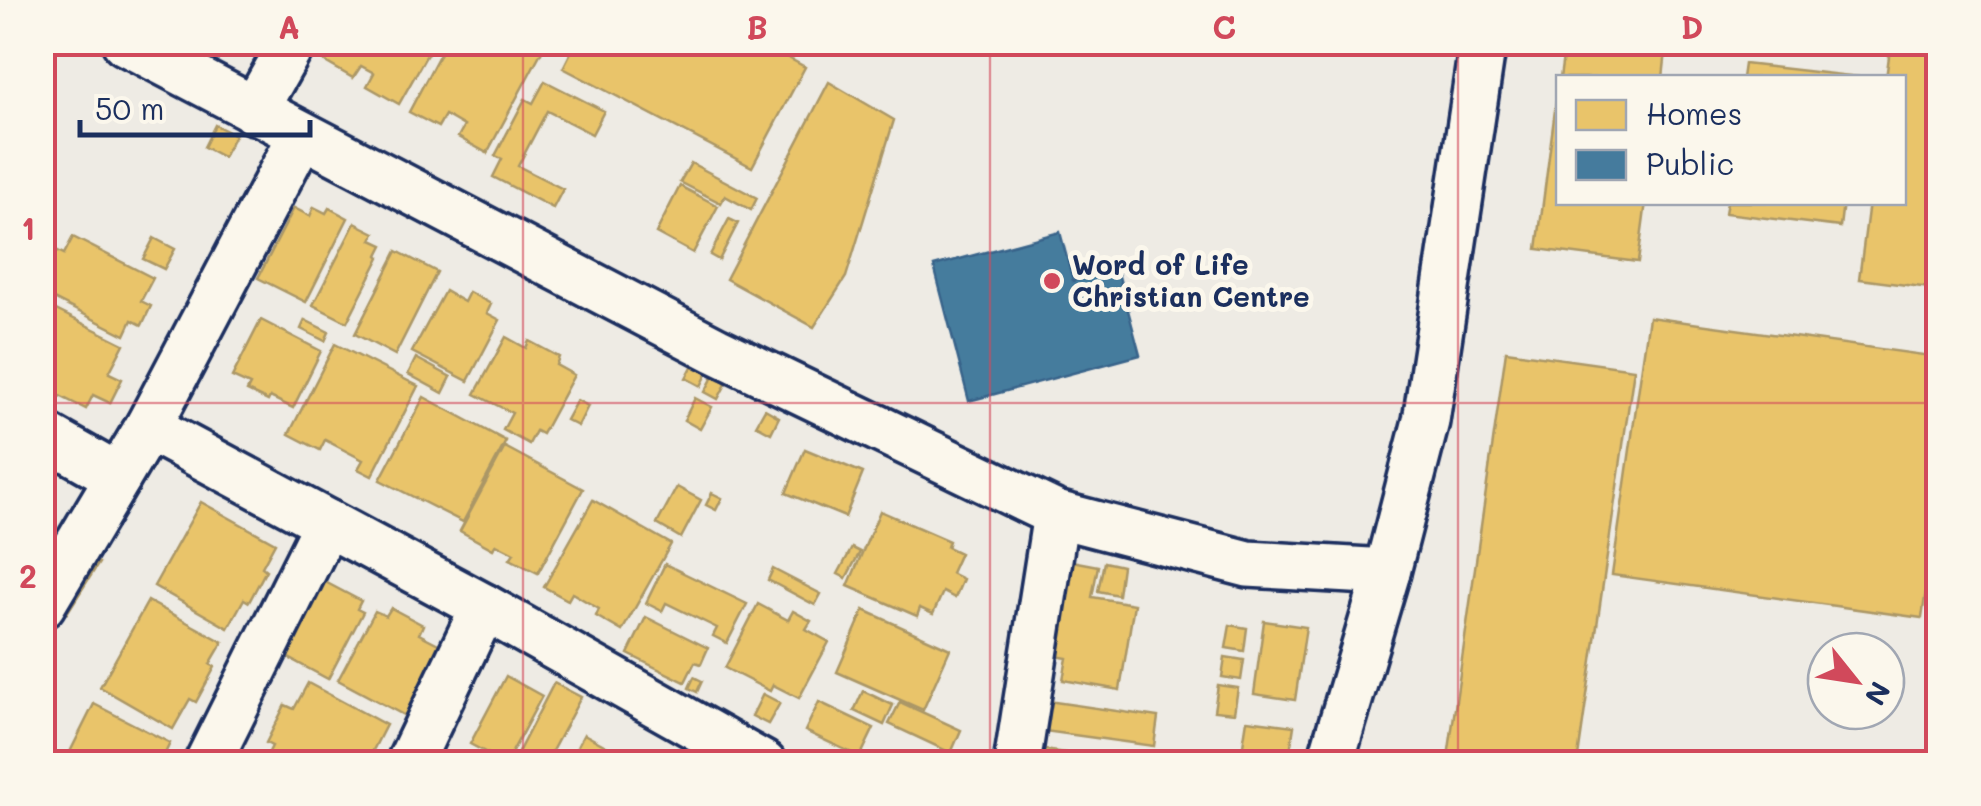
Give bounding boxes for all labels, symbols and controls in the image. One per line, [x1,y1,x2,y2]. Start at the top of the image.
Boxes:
text: A [278,5,300,47]
text: B [746,5,768,47]
text: C [1212,5,1236,47]
text: D [1681,5,1703,47]
scale bar [80,75,310,137]
legend [1556,75,1906,205]
text: 50 m [95,88,165,128]
text: Homes [1646,93,1742,133]
text: Public [1646,143,1734,183]
text: 1 [21,206,35,248]
place label: Word of Life Christian Centre [1072,246,1310,314]
marker: Word of Life Christian Centre [1041,270,1063,292]
text: 2 [19,554,37,596]
north arrow [1806,631,1906,731]
text: N [1858,676,1899,712]

